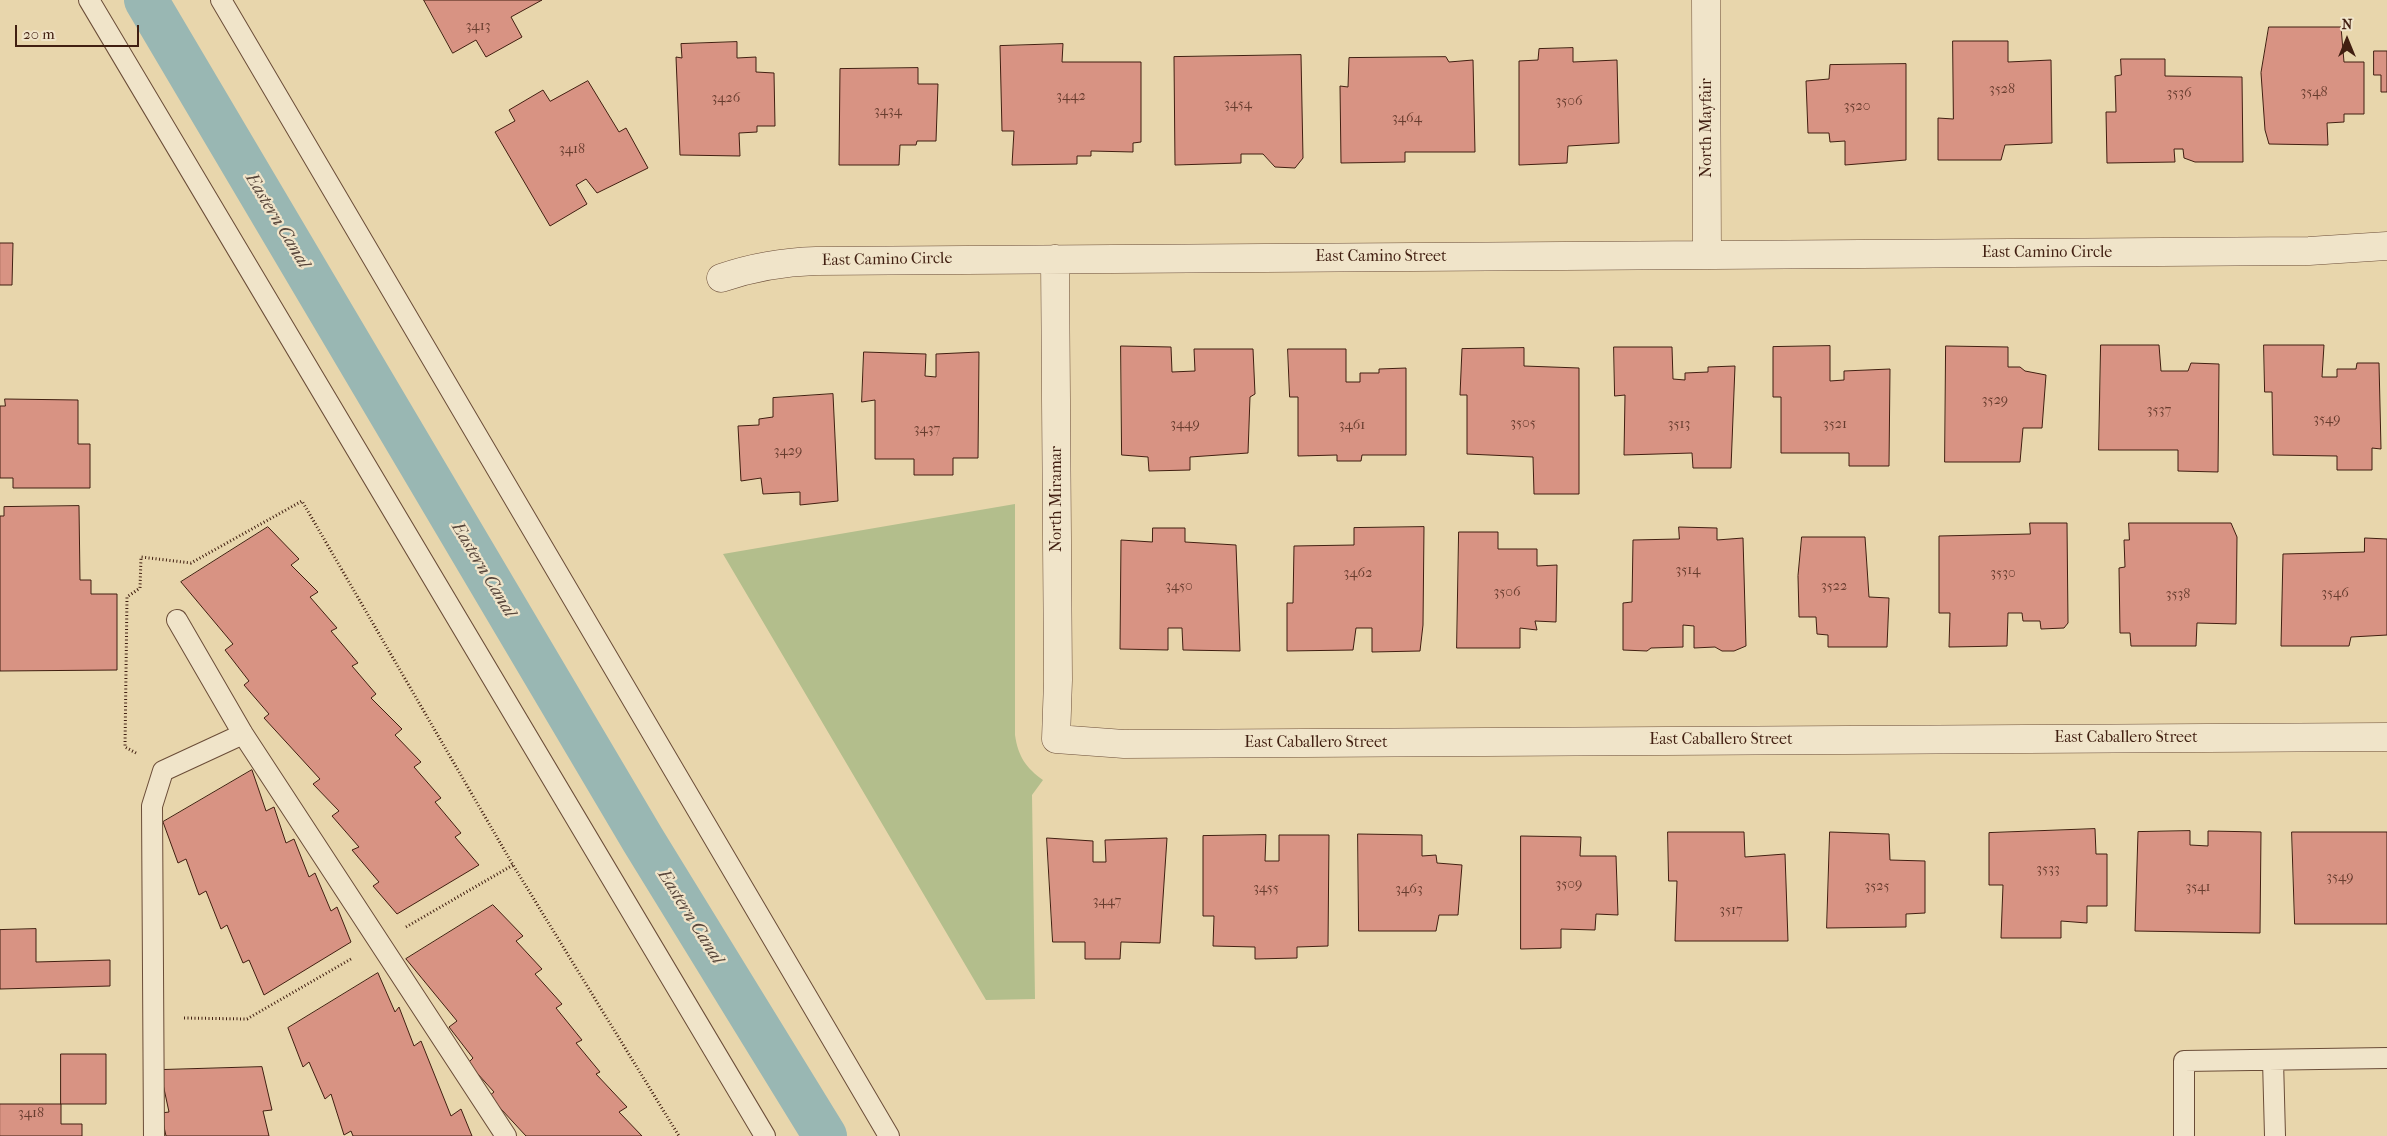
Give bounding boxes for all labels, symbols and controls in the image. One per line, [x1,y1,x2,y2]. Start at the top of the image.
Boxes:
scale bar [18,15,141,47]
north arrow [2322,15,2372,65]
text: N [2342,16,2352,33]
house number: 3413 [466,19,490,35]
text: 20 m [23,25,55,43]
street label: North Mayfair [1697,78,1717,178]
house number: 3528 [1989,82,2015,98]
house number: 3548 [2300,85,2328,101]
house number: 3536 [2166,86,2192,102]
house number: 3442 [1056,89,1086,105]
house number: 3426 [712,91,740,107]
house number: 3506 [1555,94,1583,110]
house number: 3454 [1224,97,1252,113]
house number: 3520 [1844,99,1870,115]
house number: 3434 [874,104,902,120]
house number: 3464 [1392,111,1422,127]
house number: 3418 [559,142,585,158]
water label: Eastern Canal [240,169,314,273]
street label: East Camino Circle [1982,243,2112,263]
street label: East Camino Street [1315,247,1447,267]
street label: East Camino Circle [822,249,952,271]
house number: 3529 [1982,393,2008,409]
house number: 3537 [2147,403,2171,419]
house number: 3549 [2313,412,2341,428]
house number: 3505 [1510,416,1536,432]
house number: 3449 [1170,417,1200,433]
house number: 3513 [1668,417,1690,433]
house number: 3521 [1823,417,1847,433]
house number: 3461 [1339,418,1365,434]
house number: 3437 [914,422,940,438]
house number: 3429 [774,444,802,460]
street label: North Miramar [1047,446,1067,552]
water label: Eastern Canal [446,518,520,622]
house number: 3514 [1675,563,1701,579]
house number: 3462 [1344,566,1372,582]
house number: 3530 [1990,566,2016,582]
house number: 3450 [1165,579,1193,595]
house number: 3522 [1821,579,1847,595]
house number: 3506 [1493,585,1521,601]
house number: 3546 [2321,586,2349,602]
house number: 3538 [2166,587,2190,603]
street label: East Caballero Street [2054,728,2198,748]
street label: East Caballero Street [1649,730,1793,750]
street label: East Caballero Street [1244,733,1388,753]
house number: 3533 [2036,862,2060,878]
water label: Eastern Canal [652,866,728,968]
house number: 3549 [2326,870,2354,886]
house number: 3509 [1556,877,1582,893]
house number: 3525 [1864,879,1890,895]
house number: 3541 [2185,880,2211,896]
house number: 3455 [1253,881,1279,897]
house number: 3463 [1395,882,1423,898]
house number: 3447 [1093,894,1121,910]
house number: 3517 [1719,903,1743,919]
house number: 3418 [18,1106,44,1122]

